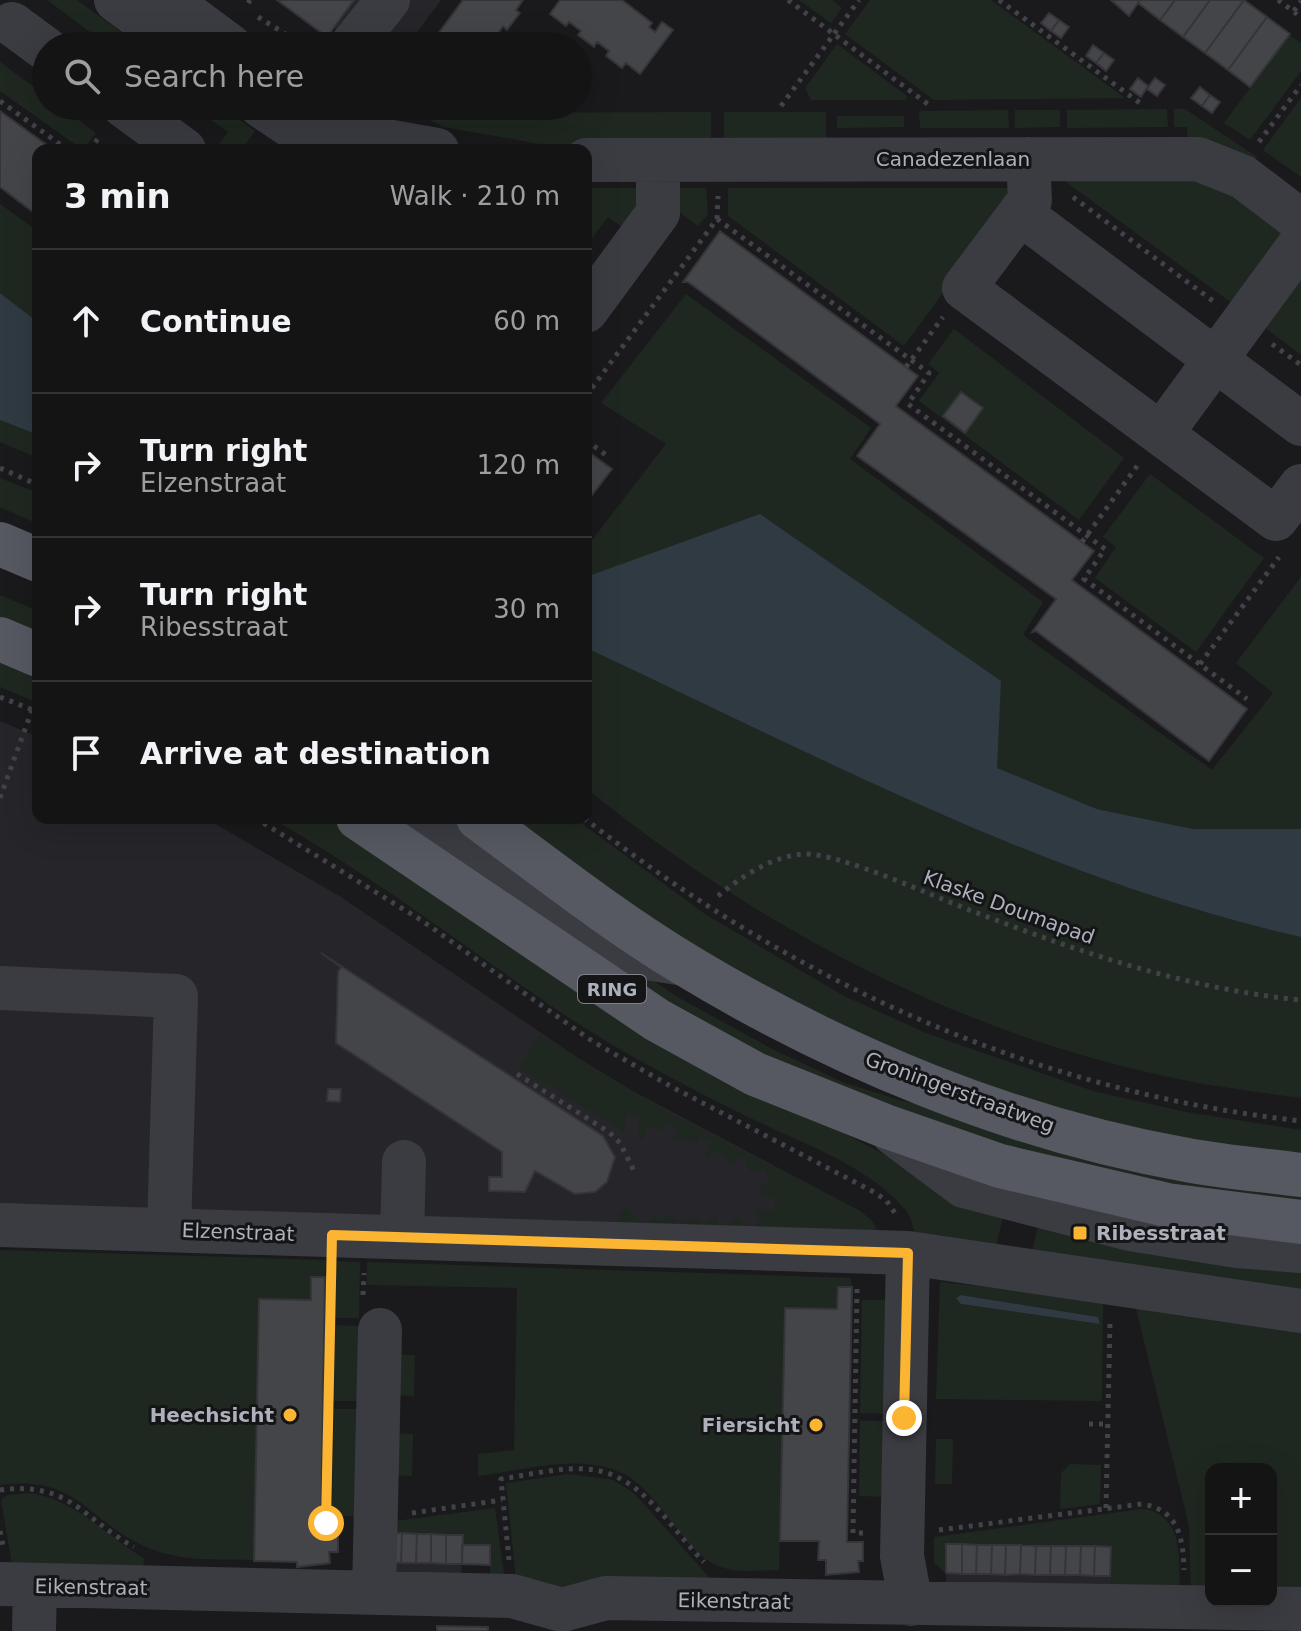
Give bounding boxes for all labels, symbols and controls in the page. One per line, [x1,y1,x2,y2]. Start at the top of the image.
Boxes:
search box [32,32,592,120]
icon: search [60,54,104,98]
text: Search here [124,59,304,94]
street label: Canadezenlaan [876,147,1030,171]
text: 3 min [64,176,171,216]
text: Walk · 210 m [390,181,560,211]
icon: ahead [64,299,108,343]
text: Continue [140,304,292,339]
text: 60 m [493,306,560,336]
text: Turn right [140,433,307,468]
icon: right [64,443,108,487]
text: 120 m [477,450,560,480]
text: Elzenstraat [140,468,286,498]
text: Turn right [140,577,307,612]
icon: right [64,587,108,631]
text: 30 m [493,594,560,624]
text: Ribesstraat [140,612,288,642]
icon: arrive [64,731,108,775]
text: Arrive at destination [140,736,491,771]
street label: Klaske Doumapad [920,865,1098,949]
road number: RING [578,975,646,1003]
street label: Groningerstraatweg [862,1047,1058,1137]
street label: Elzenstraat [181,1218,295,1246]
place label: Ribesstraat [1096,1221,1226,1245]
marker: Ribesstraat [1071,1224,1089,1242]
route end [886,1400,922,1436]
place label: Heechsicht [150,1403,274,1427]
marker: Heechsicht [281,1406,299,1424]
place label: Fiersicht [702,1413,800,1437]
marker: Fiersicht [807,1416,825,1434]
map controls [1205,1463,1277,1607]
button: + [1205,1463,1277,1535]
route start [308,1505,344,1541]
button: − [1205,1535,1277,1607]
street label: Eikenstraat [34,1574,148,1600]
street label: Eikenstraat [677,1588,791,1614]

